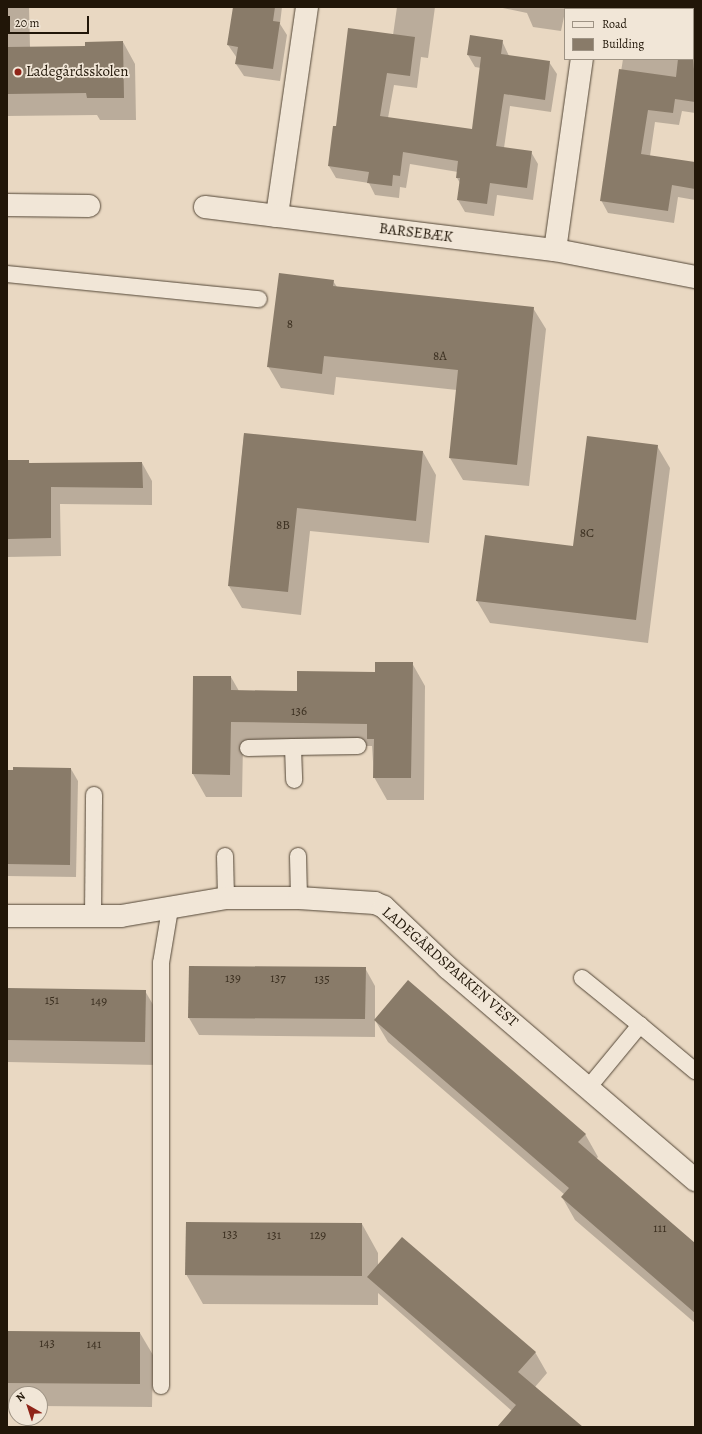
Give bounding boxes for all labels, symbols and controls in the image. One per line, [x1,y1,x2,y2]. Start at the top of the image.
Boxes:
scale bar [10,8,91,34]
legend [564,8,694,60]
text: 20 m [15,15,39,31]
text: Road [602,16,627,32]
text: Building [602,36,644,52]
place label: Ladegårdsskolen [26,63,128,81]
marker: Ladegårdsskolen [13,67,23,77]
street label: BARSEBÆK [378,220,454,246]
house number: 8 [287,316,293,332]
house number: 8A [433,348,447,364]
house number: 8B [276,517,290,533]
house number: 8C [580,525,594,541]
house number: 136 [291,703,307,719]
street label: LADEGÅRDSPARKEN VEST [378,903,522,1031]
house number: 139 [225,970,241,986]
house number: 137 [270,970,286,986]
house number: 135 [314,971,330,987]
house number: 151 [45,992,59,1008]
house number: 149 [91,993,107,1009]
house number: 111 [653,1220,667,1236]
house number: 133 [222,1226,238,1242]
house number: 131 [267,1227,281,1243]
house number: 129 [310,1227,326,1243]
house number: 143 [39,1335,55,1351]
house number: 141 [87,1336,101,1352]
north arrow [8,1386,48,1426]
text: N [13,1389,29,1405]

